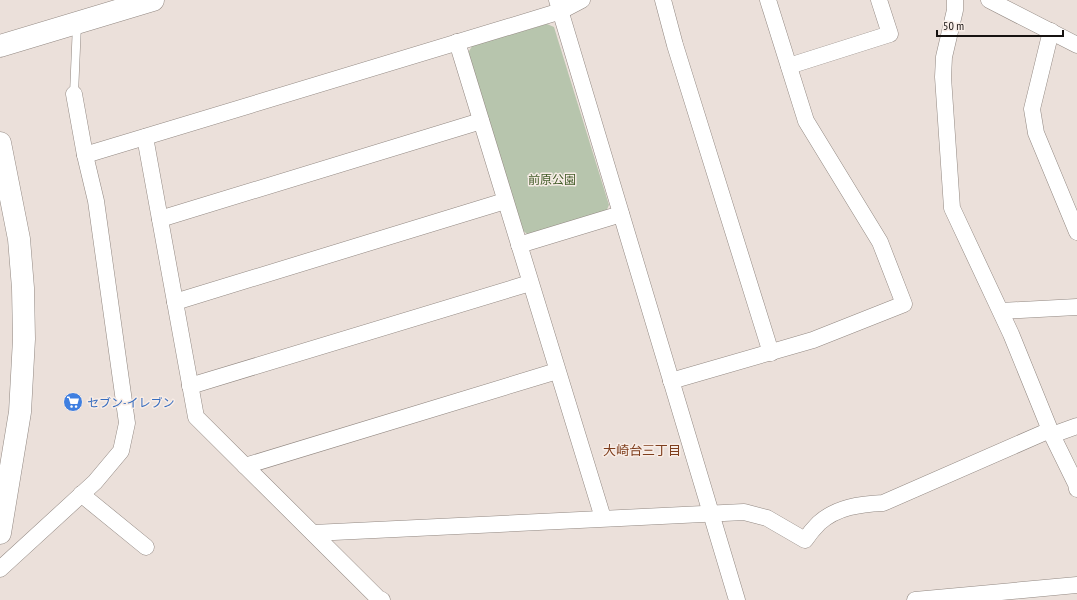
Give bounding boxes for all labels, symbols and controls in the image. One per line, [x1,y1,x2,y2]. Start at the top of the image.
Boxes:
scale bar [937,12,1063,38]
text: 50 m [943,18,964,33]
park label: 前原公園 [528,172,576,187]
supermarket icon: セブン-イレブン [62,391,84,413]
place label: セブン-イレブン [87,395,175,410]
district label: 大崎台三丁目 [603,442,681,459]

